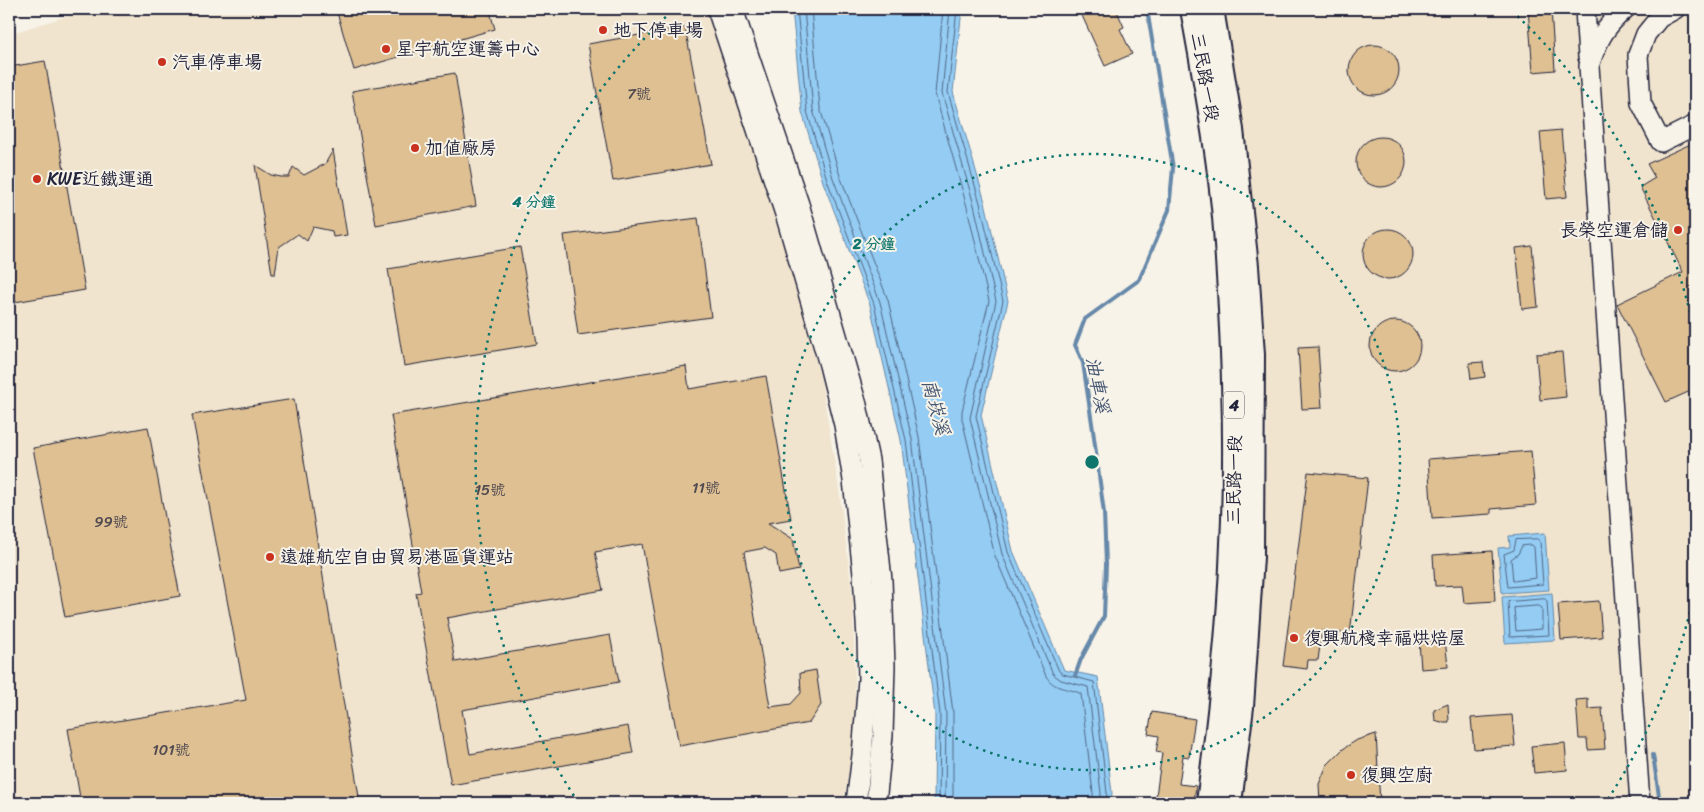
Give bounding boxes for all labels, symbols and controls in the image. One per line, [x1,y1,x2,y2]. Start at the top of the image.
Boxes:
place label: 地下停車場 [613,14,703,46]
marker: 地下停車場 [597,24,609,36]
street label: 三民路一段 [1181,30,1229,124]
place label: 星宇航空運籌中心 [396,33,540,65]
marker: 星宇航空運籌中心 [380,43,392,55]
place label: 汽車停車場 [172,46,262,78]
marker: 汽車停車場 [156,56,168,68]
house number: 7號 [627,81,651,107]
place label: 加值廠房 [425,132,497,164]
marker: 加值廠房 [409,142,421,154]
place label: KWE近鐵運通 [47,163,154,195]
marker: KWE近鐵運通 [31,173,43,185]
text: 4 分鐘 [511,189,556,215]
place label: 長榮空運倉儲 [1560,214,1668,246]
marker: 長榮空運倉儲 [1672,224,1684,236]
text: 2 分鐘 [852,231,895,257]
water label: 油車溪 [1076,354,1120,417]
water label: 南崁溪 [913,375,960,440]
road number: 4 [1224,392,1244,418]
street label: 三民路一段 [1217,435,1251,525]
centre of rings [1083,453,1101,471]
house number: 11號 [692,475,720,501]
house number: 15號 [475,477,505,503]
house number: 99號 [94,509,128,535]
place label: 遠雄航空自由貿易港區貨運站 [280,541,514,573]
marker: 遠雄航空自由貿易港區貨運站 [264,551,276,563]
place label: 復興航棧幸福烘焙屋 [1304,622,1466,654]
marker: 復興航棧幸福烘焙屋 [1288,632,1300,644]
house number: 101號 [152,737,190,763]
place label: 復興空廚 [1361,759,1433,791]
marker: 復興空廚 [1345,769,1357,781]

